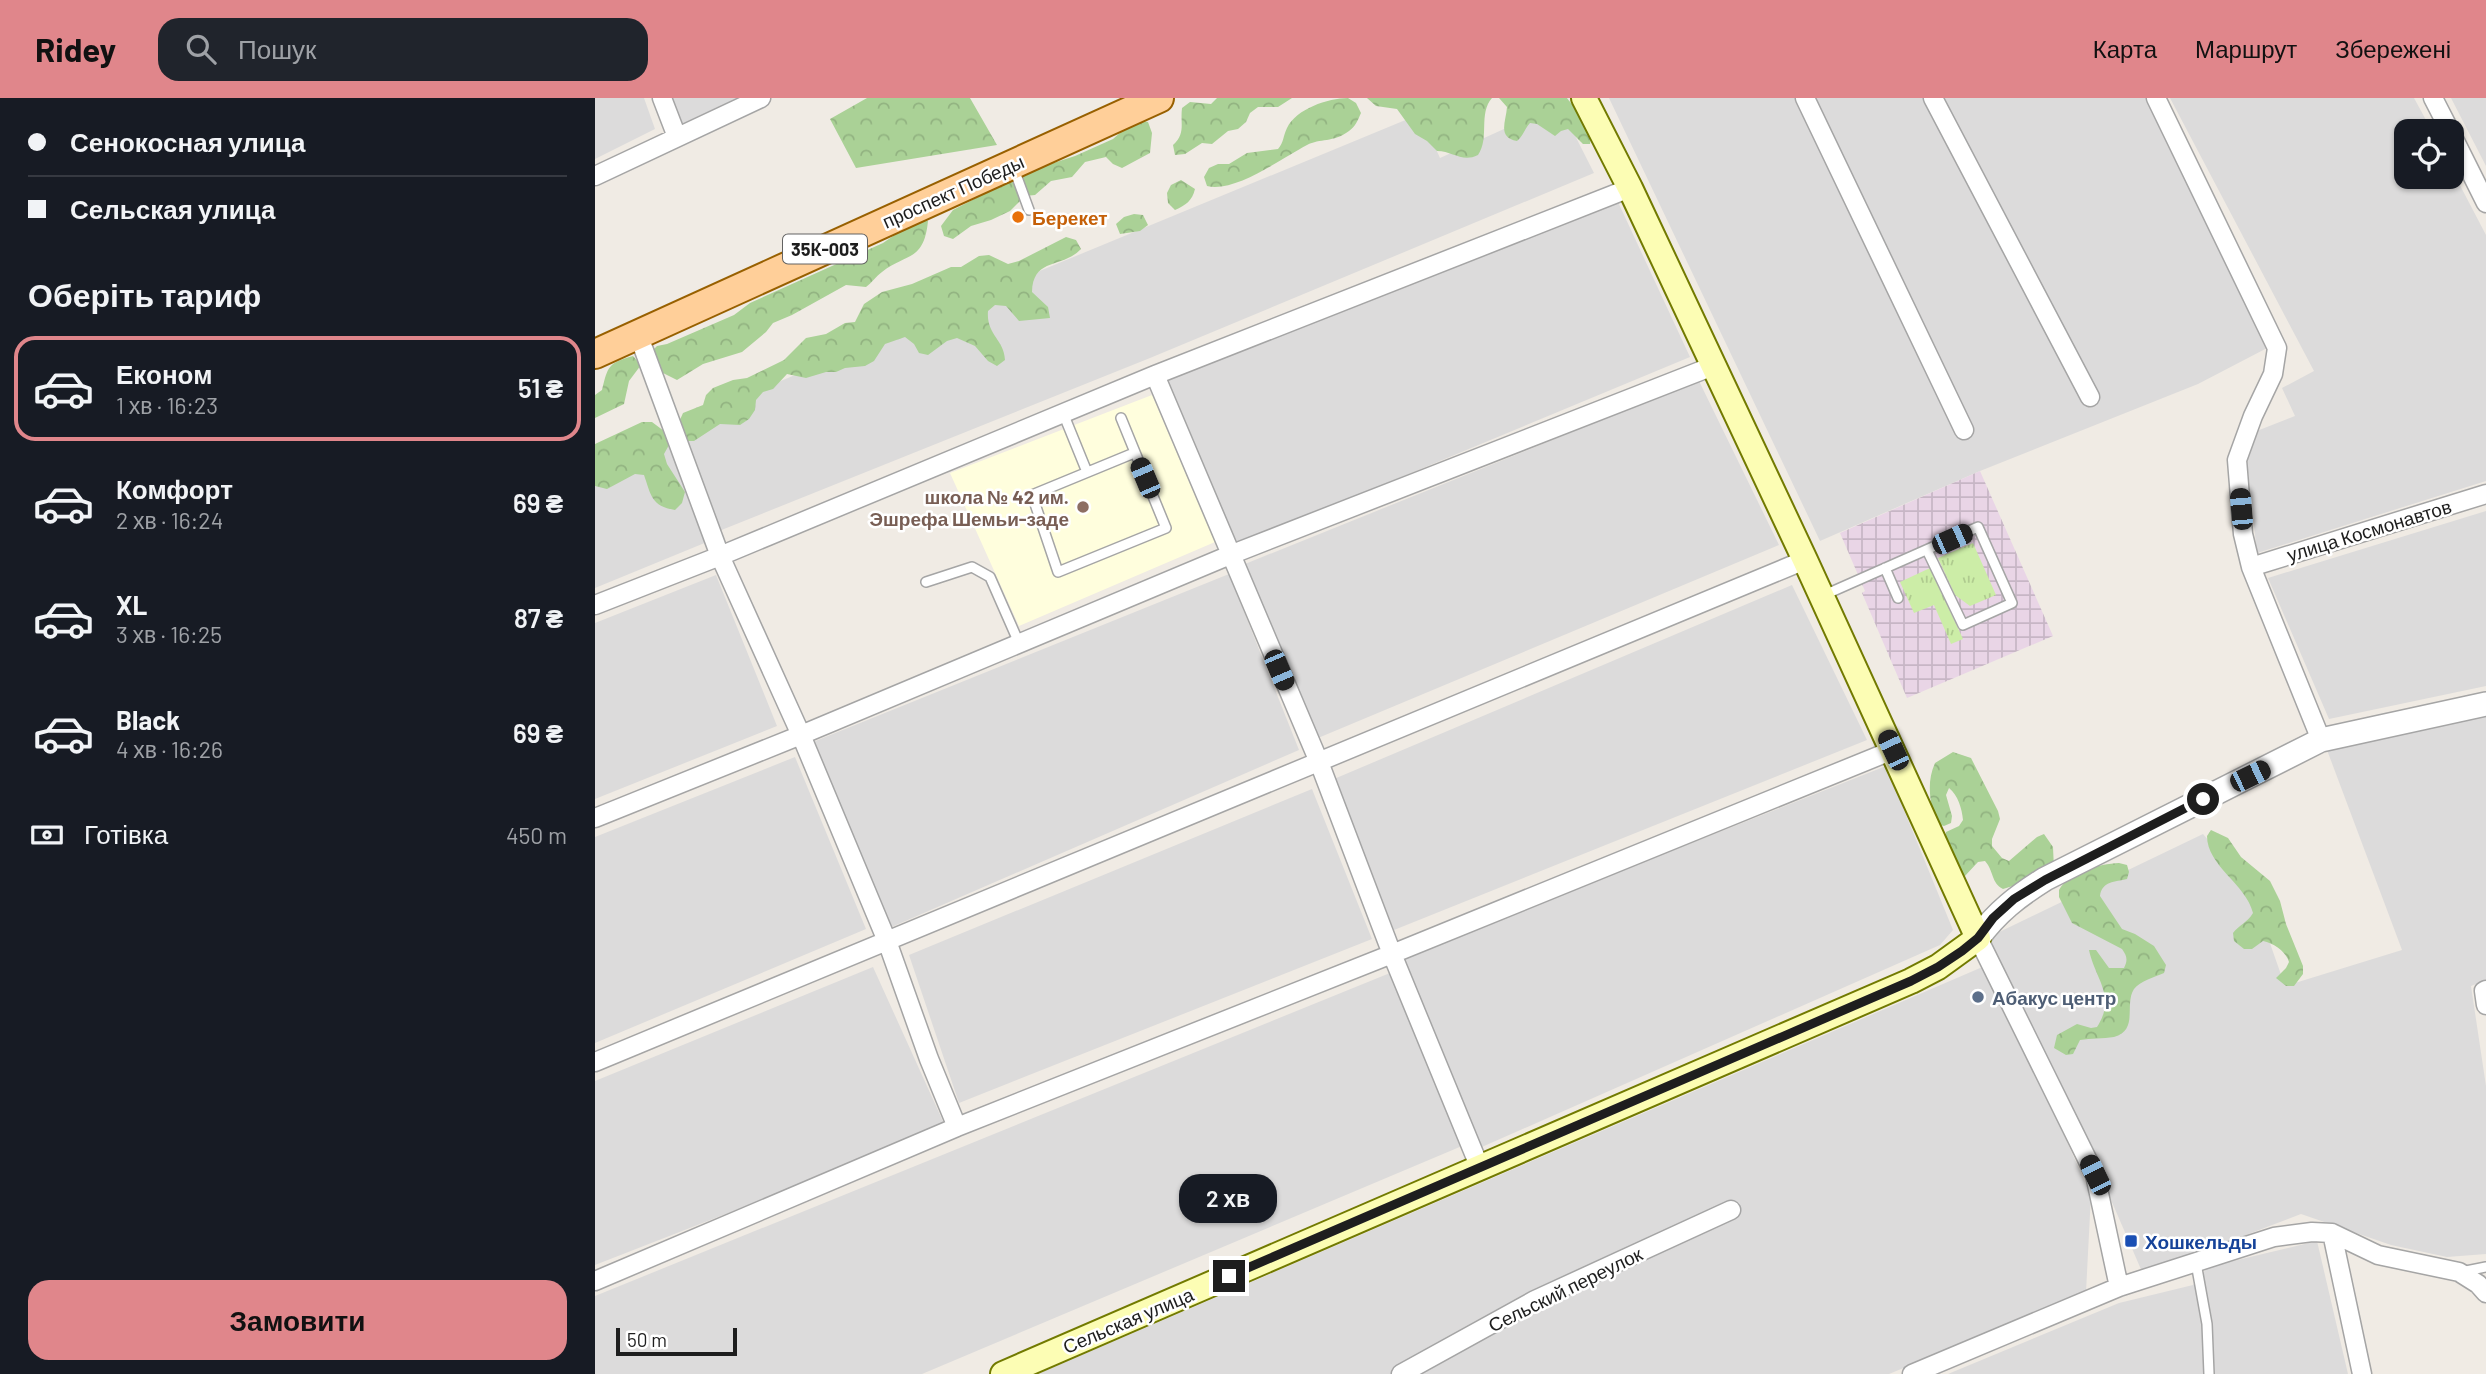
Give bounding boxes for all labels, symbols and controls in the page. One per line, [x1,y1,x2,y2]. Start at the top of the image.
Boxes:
search box [158,18,648,81]
text: Ridey [35,29,116,69]
icon: search [182,30,220,68]
text: Пошук [238,33,316,64]
text: Карта [2093,34,2157,63]
text: Маршрут [2195,34,2297,63]
text: Збережені [2335,34,2451,63]
map controls [2394,119,2464,189]
button: locate [2394,119,2464,189]
text: Сенокосная улица [70,126,305,157]
street label: проспект Победы [879,149,1027,233]
text: Сельская улица [70,193,275,224]
place label: Берекет [1032,206,1108,229]
marker: Берекет [1010,209,1026,225]
road number: 35К-003 [783,234,867,264]
text: Оберіть тариф [28,275,261,313]
icon: car [32,357,95,420]
text: Економ [116,358,212,389]
text: 51 ₴ [518,372,563,403]
text: 1 хв · 16:23 [116,391,218,419]
car [1128,455,1163,501]
icon: car [32,472,95,535]
text: Комфорт [116,473,233,504]
place label: школа № 42 им. Эшрефа Шемьи-заде [869,485,1069,530]
text: 69 ₴ [513,487,563,518]
car [2229,487,2254,531]
street label: улица Космонавтов [2284,494,2454,566]
marker: школа № 42 им. Эшрефа Шемьи-заде [1075,499,1091,515]
text: 2 хв · 16:24 [116,506,223,534]
car [1929,521,1976,557]
icon: car [32,587,95,650]
text: XL [116,589,147,620]
text: 87 ₴ [514,602,563,633]
text: 3 хв · 16:25 [116,620,222,648]
car [1262,647,1297,693]
icon: car [32,702,95,765]
text: Black [116,704,180,735]
text: 69 ₴ [513,717,563,748]
car [1875,727,1912,773]
text: 4 хв · 16:26 [116,735,223,763]
car [2227,757,2274,795]
route start [2187,783,2219,815]
icon: cash [28,816,66,854]
text: Готівка [84,818,168,849]
text: 450 m [506,821,567,849]
place label: Абакус центр [1992,986,2116,1009]
marker: Абакус центр [1970,989,1986,1005]
car [2077,1152,2114,1198]
callout: 2 хв [1180,1174,1278,1224]
text: 2 хв [1206,1184,1250,1212]
place label: Хошкельды [2145,1230,2257,1253]
marker: Хошкельды [2123,1233,2139,1249]
street label: Сельский переулок [1484,1241,1646,1336]
route end [1213,1260,1245,1292]
button: Замовити [28,1280,567,1360]
street label: Сельская улица [1059,1282,1197,1358]
scale bar [616,1325,737,1357]
text: 50 m [627,1328,667,1351]

